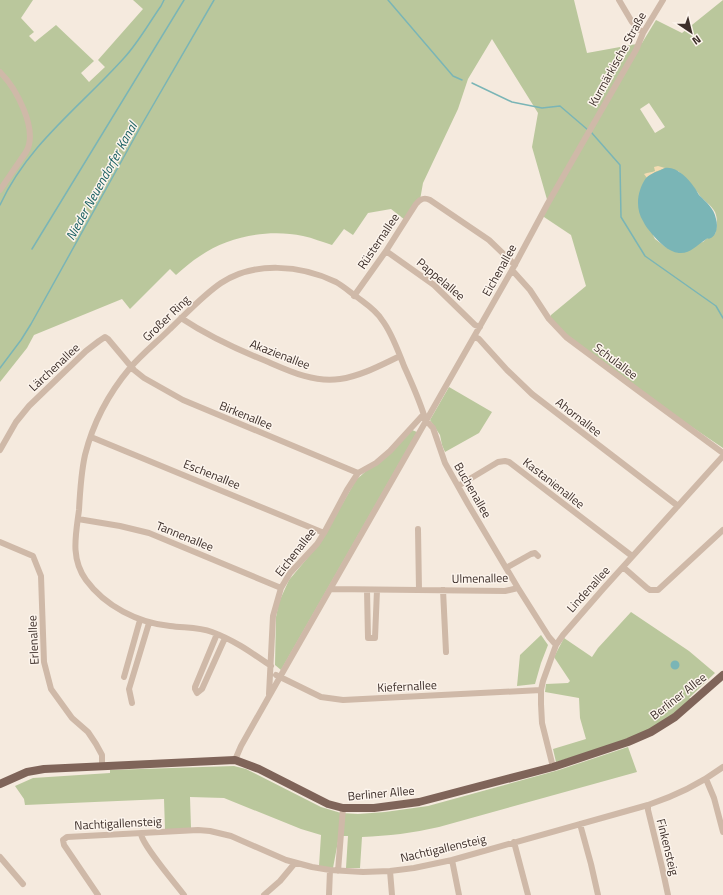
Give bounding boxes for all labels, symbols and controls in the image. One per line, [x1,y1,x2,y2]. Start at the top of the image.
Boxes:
street label: Kurmärkische Straße [583,8,651,110]
north arrow [671,12,711,52]
text: N [689,31,704,49]
water label: Nieder Neuendorfer Kanal [60,116,143,244]
street label: Rüsternallee [352,209,404,273]
street label: Eichenallee [477,240,521,300]
street label: Pappelallee [413,253,469,305]
street label: Großer Ring [138,290,194,346]
street label: Akazienallee [247,334,313,374]
street label: Lärchenallee [24,338,84,396]
street label: Schulallee [590,338,642,384]
street label: Ahornallee [552,393,606,441]
street label: Birkenallee [217,396,275,434]
street label: Kastanienallee [519,453,589,513]
street label: Eschenallee [181,454,243,494]
street label: Buchenallee [449,459,497,521]
street label: Tannenallee [153,516,217,556]
street label: Eichenallee [270,524,320,580]
street label: Lindenallee [562,561,614,617]
street label: Ulmenallee [451,568,509,588]
street label: Erlenallee [22,615,44,665]
street label: Berliner Allee [646,668,710,724]
street label: Kiefernallee [377,675,437,697]
street label: Berliner Allee [347,781,415,805]
street label: Nachtigallensteig [74,811,162,835]
street label: Finkensteig [652,816,684,878]
street label: Nachtigallensteig [398,829,488,867]

